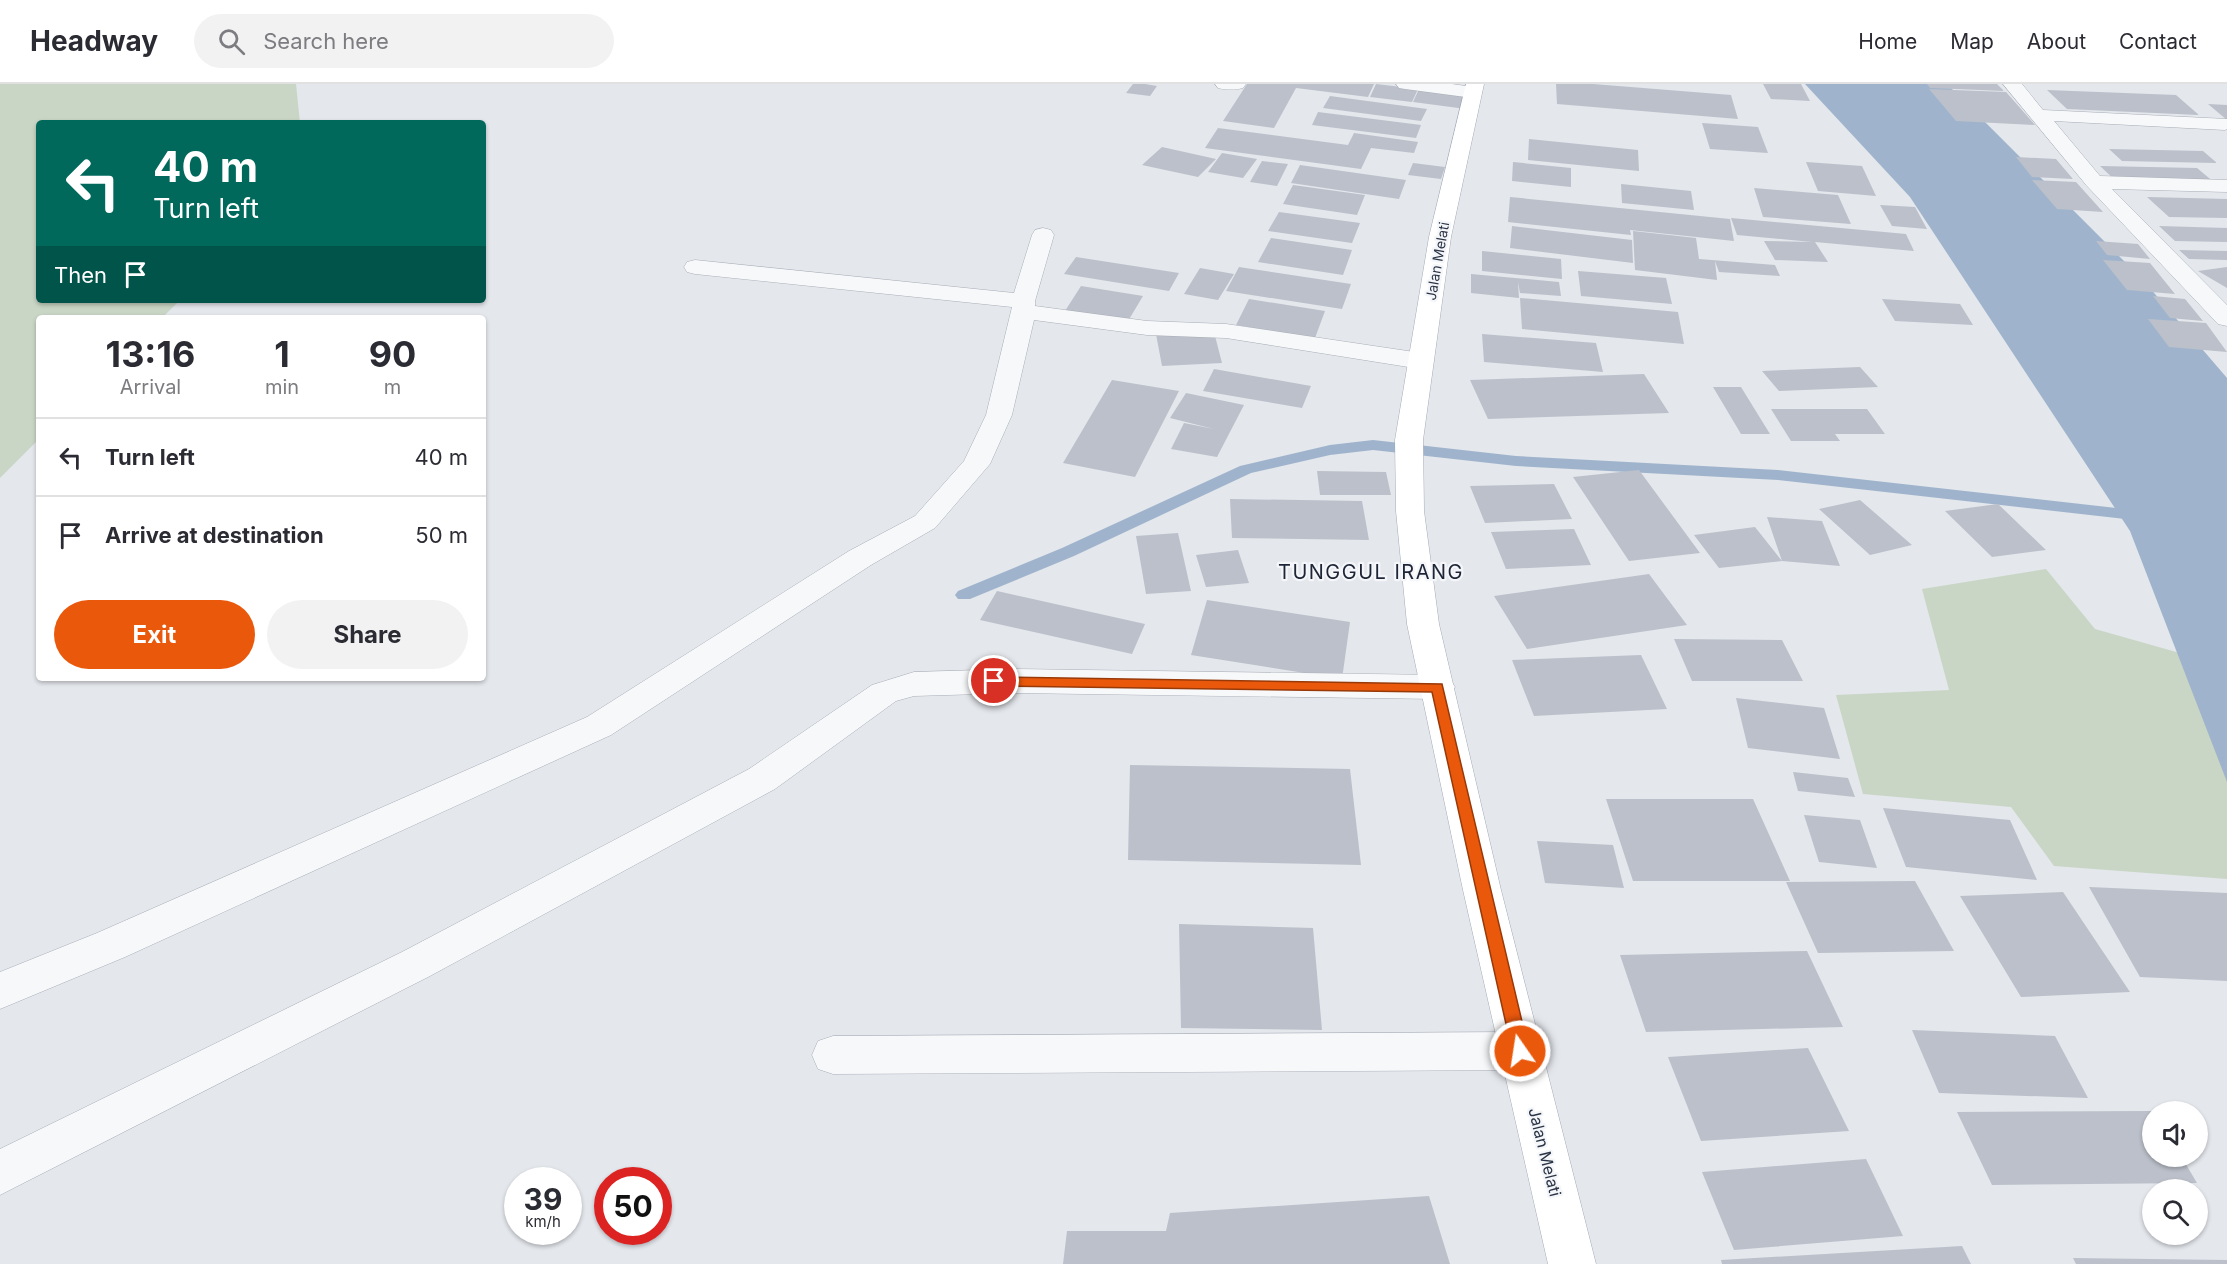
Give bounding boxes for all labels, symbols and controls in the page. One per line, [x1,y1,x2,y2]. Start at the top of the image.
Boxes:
search box [194,14,614,68]
text: Headway [30,24,158,58]
icon: search [215,25,248,58]
text: Search here [263,28,389,54]
text: Home [1858,29,1917,54]
text: Map [1950,29,1994,54]
text: About [2027,29,2086,54]
text: Contact [2119,29,2197,54]
text: 40 m [153,141,258,192]
icon: left [54,144,132,222]
text: Turn left [153,192,259,225]
street label: Jalan Melati [1422,220,1452,302]
icon: arrive [119,258,152,291]
text: Then [54,262,107,288]
text: 13:16 [106,332,195,376]
text: 1 [274,332,290,376]
text: 90 [369,332,416,376]
text: Arrival [120,375,181,399]
text: min [265,375,299,399]
text: m [384,375,401,399]
icon: left [54,441,87,474]
text: Turn left [105,444,195,470]
text: 40 m [414,444,468,470]
icon: arrive [54,519,87,552]
text: Arrive at destination [105,522,324,548]
text: 50 m [415,522,468,548]
district label: TUNGGUL IRANG [1278,560,1464,584]
button: Exit [54,600,255,669]
button: Share [267,600,468,669]
pin [968,655,1019,706]
icon: arrive [977,664,1010,697]
position arrow [1488,1019,1552,1083]
map controls [2142,1101,2208,1245]
button: sound [2142,1101,2208,1167]
street label: Jalan Melati [1524,1106,1566,1198]
speed limit sign: 50 [594,1167,672,1245]
button: search [2142,1179,2208,1245]
text: 39 [524,1181,562,1217]
text: km/h [525,1212,561,1231]

